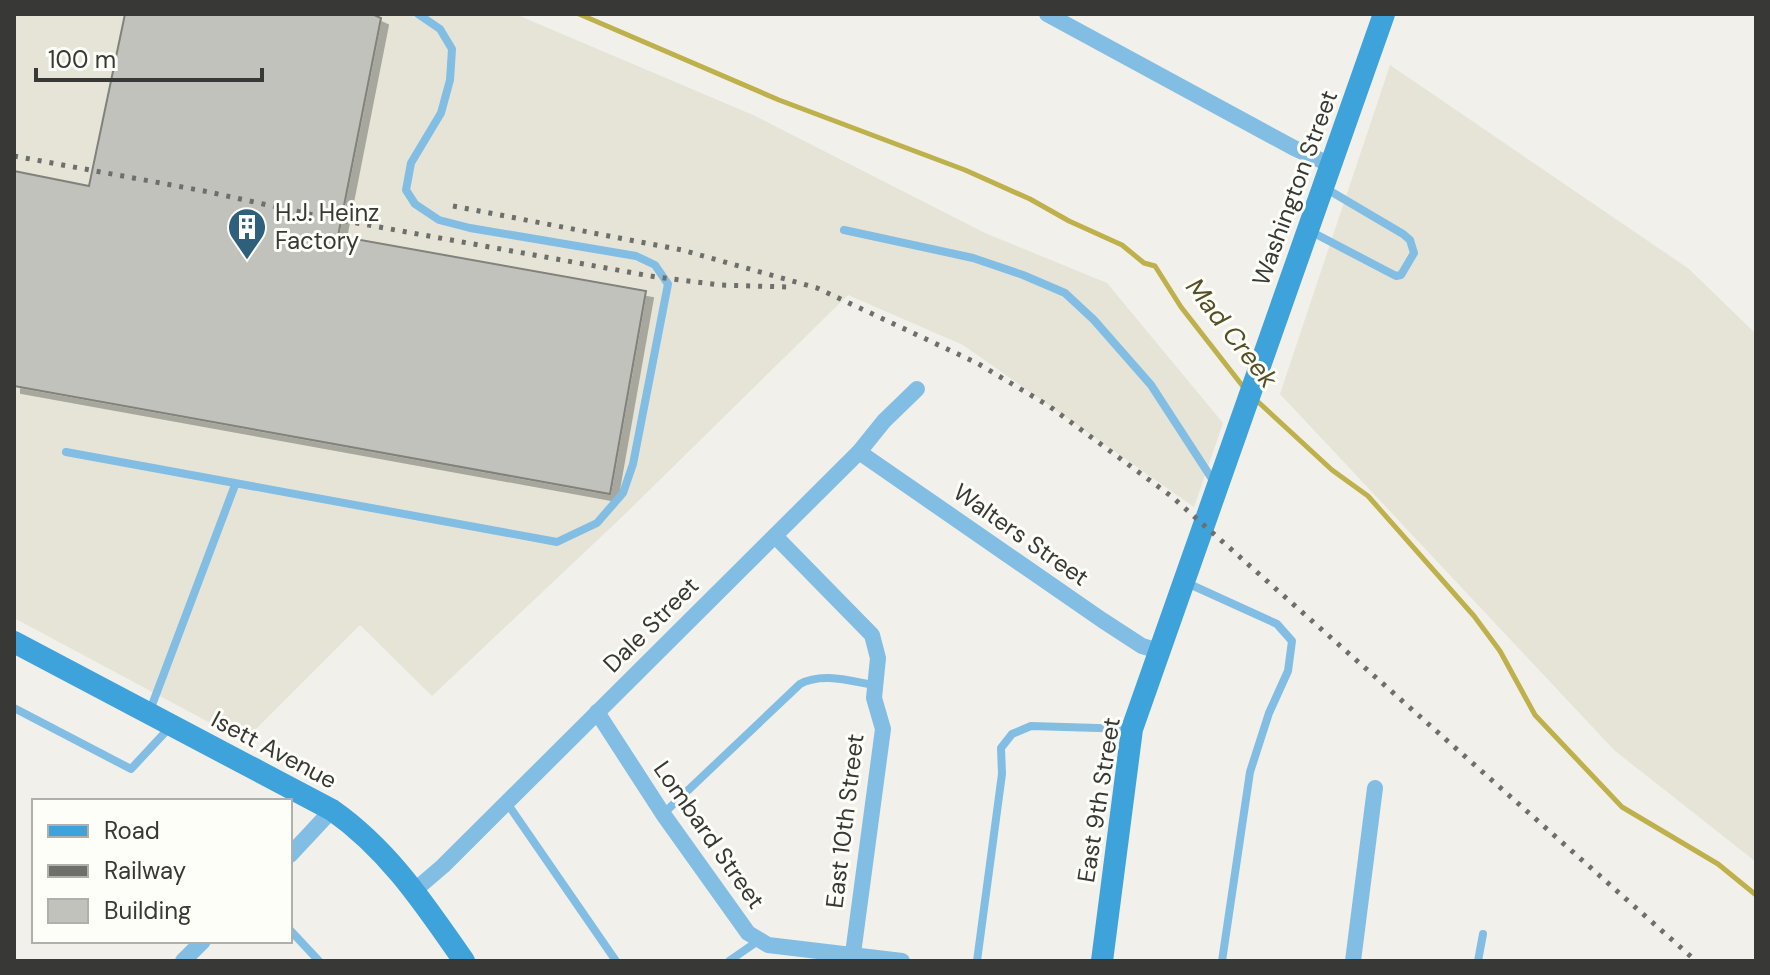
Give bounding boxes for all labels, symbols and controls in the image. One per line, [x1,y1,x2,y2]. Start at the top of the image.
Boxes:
scale bar [36,32,262,82]
text: 100 m [48,44,116,75]
street label: Washington Street [1245,86,1344,290]
place label: H.J. Heinz Factory [275,197,379,256]
building icon: H.J. Heinz Factory [226,206,268,261]
water label: Mad Creek [1178,271,1286,395]
street label: Walters Street [947,476,1095,593]
street label: Dale Street [596,570,705,679]
street label: Isett Avenue [206,704,342,796]
street label: East 9th Street [1070,715,1127,885]
street label: East 10th Street [818,732,871,910]
street label: Lombard Street [647,755,772,915]
legend [32,799,292,943]
text: Road [104,815,160,846]
text: Railway [104,855,186,886]
text: Building [104,895,191,926]

